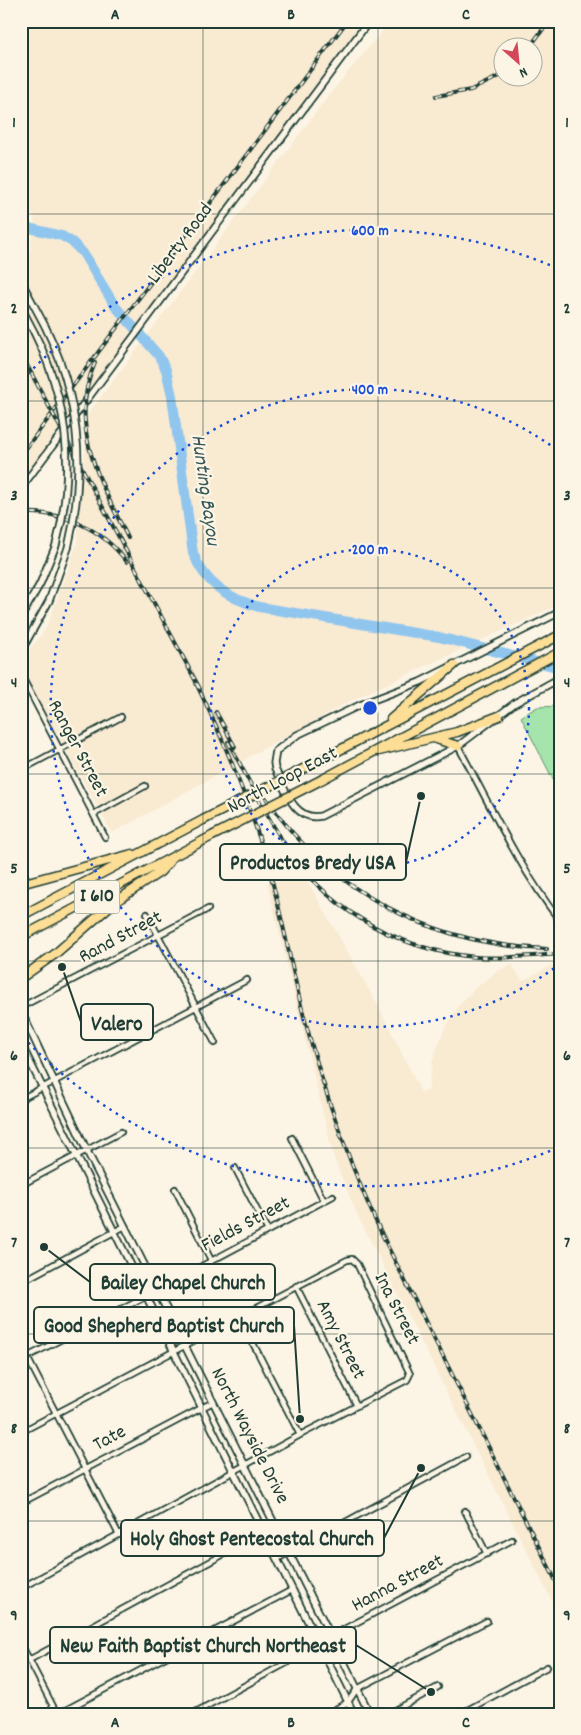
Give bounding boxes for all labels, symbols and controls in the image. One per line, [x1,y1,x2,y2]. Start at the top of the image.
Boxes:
text: A [111,4,120,27]
text: B [287,4,295,27]
text: C [462,4,470,27]
north arrow [494,38,544,88]
text: N [515,61,531,82]
text: 1 [12,112,16,135]
text: 1 [565,112,569,135]
street label: Liberty Road [141,198,221,290]
text: 600 m [351,221,389,243]
text: 2 [11,298,18,321]
text: 2 [564,298,571,321]
text: 400 m [352,380,388,402]
water label: Hunting Bayou [181,433,227,549]
text: 3 [10,485,18,508]
text: 3 [563,485,571,508]
text: 200 m [352,540,388,562]
text: 4 [11,672,17,695]
text: 4 [564,672,570,695]
street label: Ranger Street [40,695,114,803]
centre of rings [361,699,379,717]
street label: North Loop East [223,740,343,822]
callout: Productos Bredy USA [220,844,406,880]
text: Productos Bredy USA [230,850,396,880]
text: 5 [10,858,18,881]
text: 5 [563,858,571,881]
road number: I 610 [74,880,120,914]
street label: Rand Street [74,904,168,972]
callout: Valero [81,1004,153,1040]
text: Valero [91,1011,143,1041]
text: 6 [10,1045,18,1068]
text: 6 [563,1045,571,1068]
street label: Fields Street [197,1190,295,1260]
text: 7 [11,1232,17,1255]
text: 7 [564,1232,570,1255]
callout: Bailey Chapel Church [90,1264,275,1300]
street label: Ina Street [366,1268,426,1350]
text: Bailey Chapel Church [101,1270,266,1300]
street label: Amy Street [308,1295,372,1385]
callout: Good Shepherd Baptist Church [34,1307,294,1343]
text: Good Shepherd Baptist Church [44,1313,285,1343]
street label: North Wayside Drive [203,1363,296,1509]
text: 8 [11,1418,18,1441]
text: 8 [564,1418,571,1441]
street label: Tate [89,1419,132,1459]
callout: Holy Ghost Pentecostal Church [121,1520,384,1556]
text: Holy Ghost Pentecostal Church [130,1526,374,1556]
street label: Hanna Street [347,1548,449,1620]
text: 9 [10,1605,18,1628]
text: 9 [563,1605,571,1628]
callout: New Faith Baptist Church Northeast [50,1627,356,1663]
text: New Faith Baptist Church Northeast [60,1633,346,1663]
text: A [111,1712,120,1735]
text: B [287,1712,295,1735]
text: C [462,1712,470,1735]

